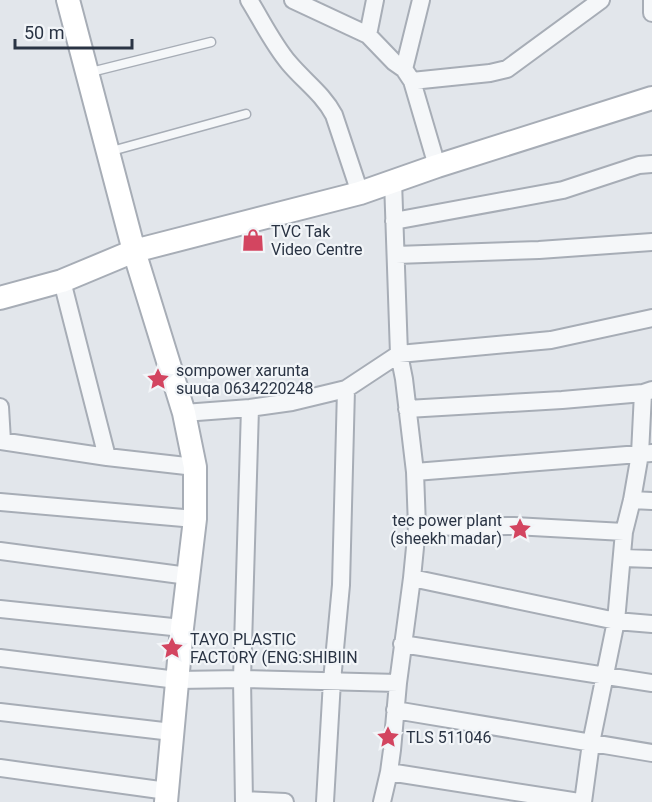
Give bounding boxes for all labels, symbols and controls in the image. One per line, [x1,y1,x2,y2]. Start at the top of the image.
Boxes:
scale bar [15,12,132,50]
text: 50 m [24,22,64,43]
place label: TVC Tak Video Centre [271,222,362,259]
shop icon: TVC Tak Video Centre [240,227,266,253]
place label: sompower xarunta suuqa 0634220248 [176,361,314,398]
place icon: sompower xarunta suuqa 0634220248 [145,366,171,392]
place label: tec power plant (sheekh madar) [390,511,502,548]
place icon: tec power plant (sheekh madar) [507,516,533,542]
place label: TAYO PLASTIC FACTORY (ENG:SHIBIIN [190,630,358,667]
place icon: TAYO PLASTIC FACTORY (ENG:SHIBIIN [159,635,185,661]
place icon: TLS 511046 [375,724,401,750]
place label: TLS 511046 [406,728,492,747]

